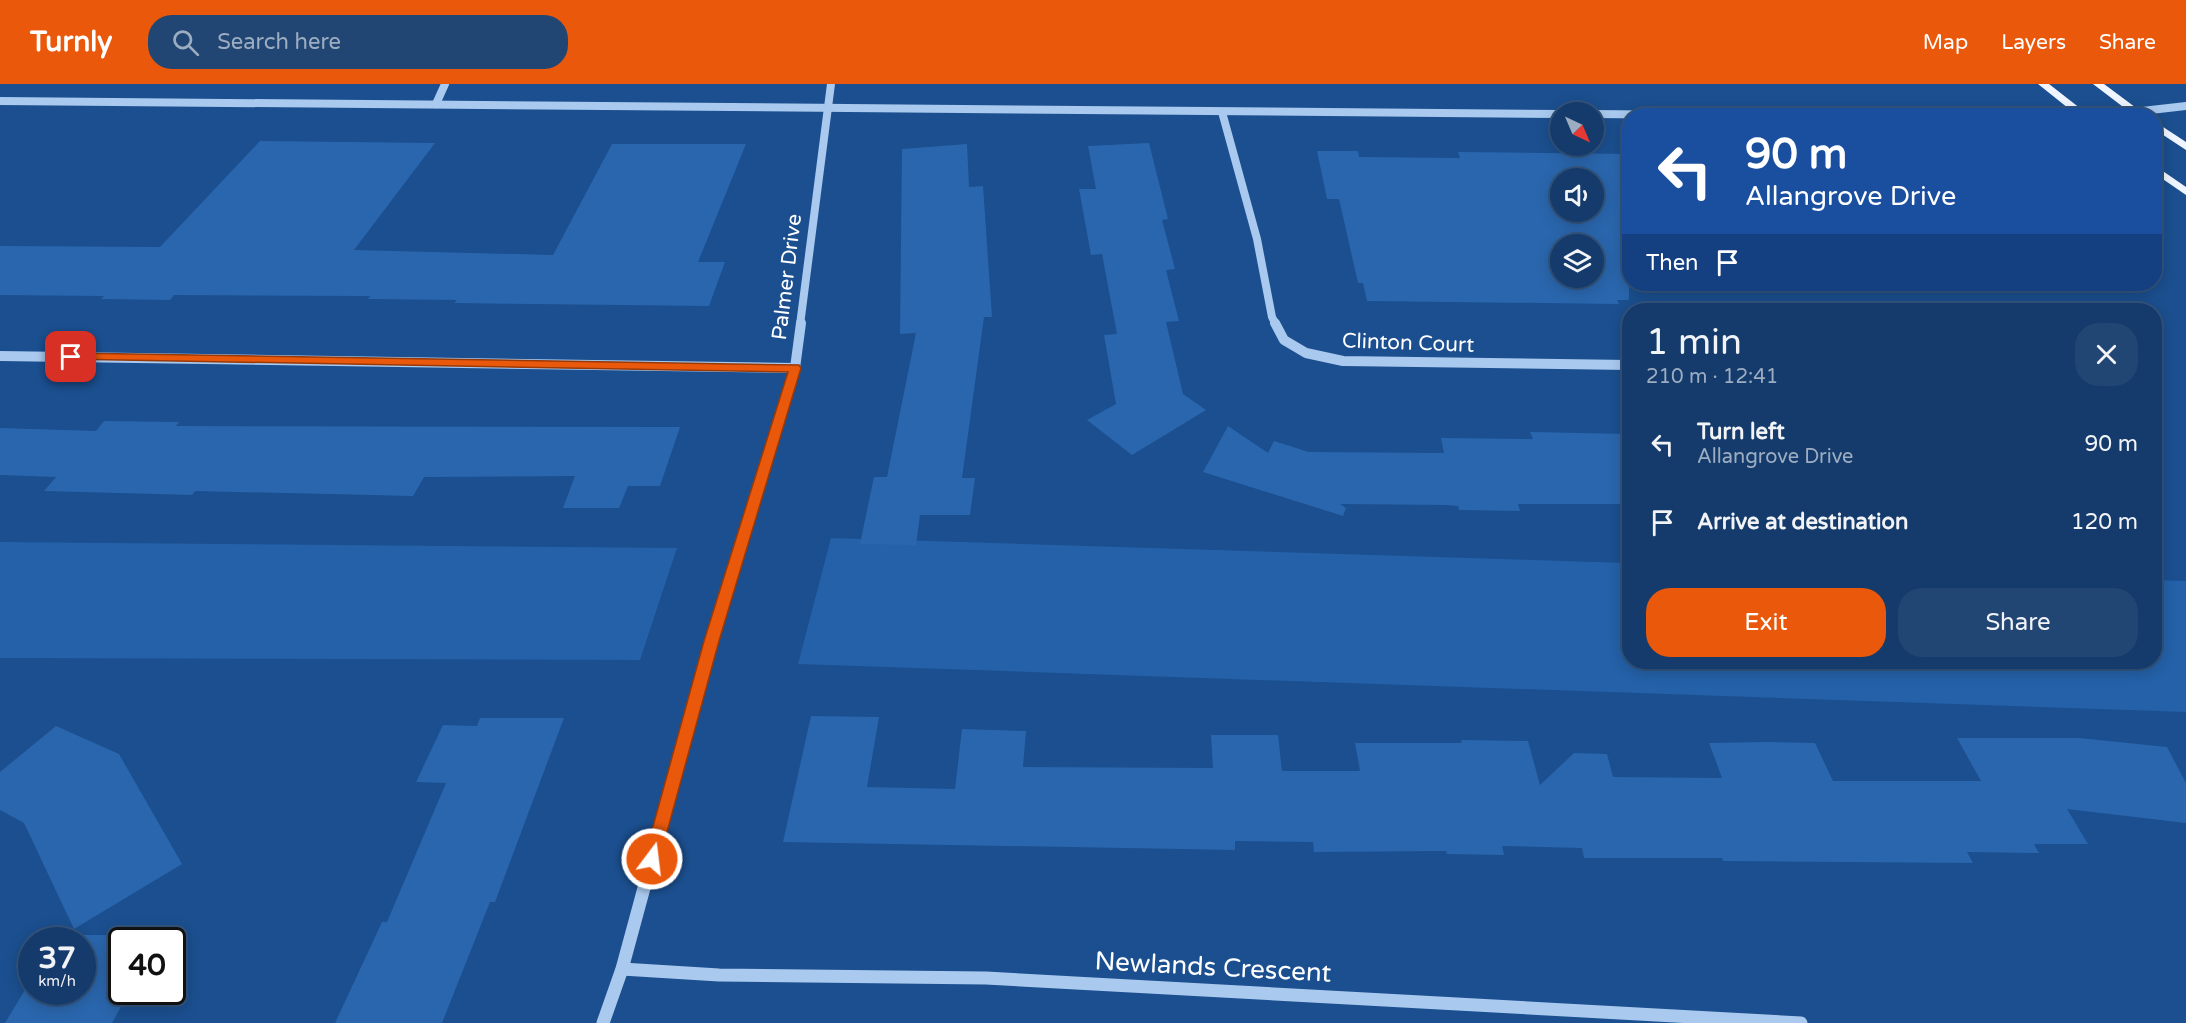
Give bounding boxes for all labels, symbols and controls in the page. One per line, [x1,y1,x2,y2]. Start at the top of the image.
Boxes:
search box [148,15,568,69]
text: Turnly [30,25,112,59]
icon: search [169,26,202,59]
text: Search here [217,29,341,55]
text: Map [1923,30,1968,55]
text: Layers [2001,30,2066,55]
text: Share [2099,30,2156,55]
north arrow [1550,102,1604,156]
map controls [1550,102,1604,288]
text: 90 m [1745,129,1847,180]
icon: left [1646,132,1724,210]
button: sound [1550,168,1604,222]
text: Allangrove Drive [1745,180,1956,213]
street label: Palmer Drive [767,212,807,342]
button: layers [1550,234,1604,288]
icon: arrive [1711,246,1744,279]
text: Then [1646,250,1699,276]
text: 1 min [1646,321,1742,364]
button: close [2075,323,2138,386]
street label: Clinton Court [1341,328,1475,358]
pin [45,331,96,382]
icon: arrive [54,340,87,373]
text: 210 m · 12:41 [1646,365,1778,389]
text: Turn left [1697,419,1785,445]
icon: left [1646,428,1679,461]
text: 90 m [2084,431,2138,457]
text: Allangrove Drive [1697,445,1853,469]
icon: arrive [1646,506,1679,539]
text: Arrive at destination [1697,509,1908,535]
text: 120 m [2071,509,2138,535]
button: Exit [1646,588,1886,657]
button: Share [1898,588,2138,657]
position arrow [620,827,684,891]
speed limit sign: 40 [108,927,186,1005]
text: 37 [38,940,76,977]
street label: Newlands Crescent [1094,945,1332,989]
text: km/h [38,972,76,990]

